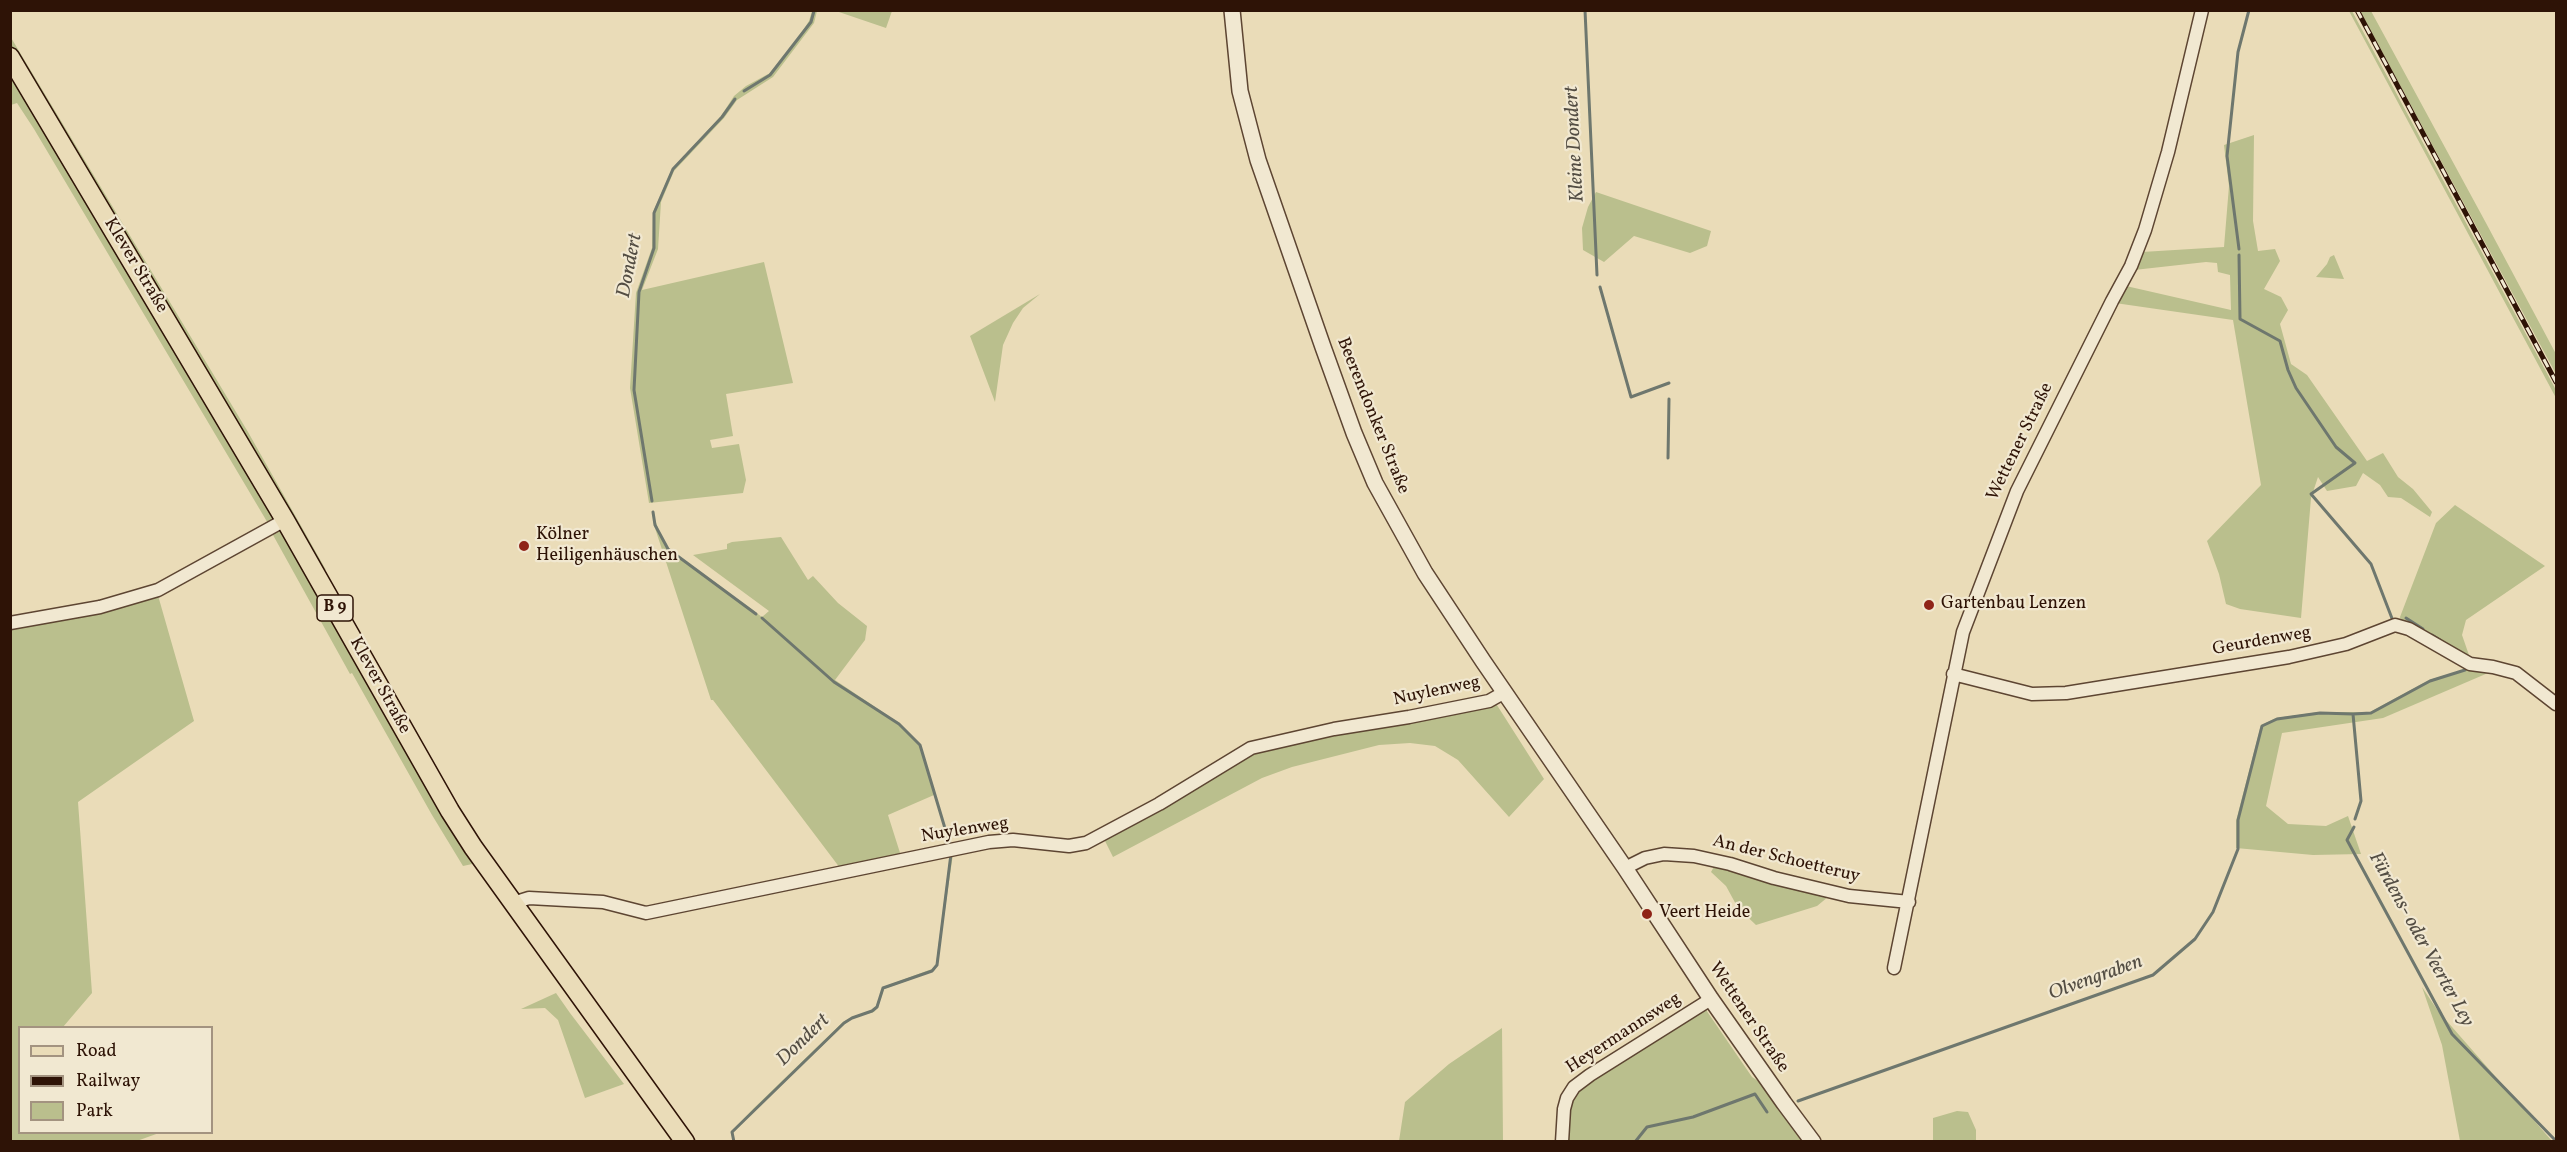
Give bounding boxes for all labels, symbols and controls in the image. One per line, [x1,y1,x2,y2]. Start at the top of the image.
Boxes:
water label: Kleine Dondert [1561,85,1591,203]
street label: Klever Straße [98,215,172,317]
water label: Dondert [613,232,649,300]
street label: Beerendonker Straße [1331,335,1413,497]
street label: Wettener Straße [1983,380,2059,504]
place label: Kölner Heiligenhäuschen [536,525,678,568]
marker: Kölner Heiligenhäuschen [517,539,531,553]
place label: Gartenbau Lenzen [1941,594,2086,616]
road number: B 9 [317,595,353,621]
marker: Gartenbau Lenzen [1922,598,1936,612]
street label: Geurdenweg [2211,623,2313,661]
street label: Klever Straße [344,634,414,738]
street label: Nuylenweg [1392,672,1482,712]
street label: Nuylenweg [920,813,1010,849]
street label: An der Schoetteruy [1710,831,1862,889]
water label: Fürdens- oder Veerter Ley [2362,848,2478,1032]
place label: Veert Heide [1659,903,1750,925]
marker: Veert Heide [1640,907,1654,921]
water label: Olvengraben [2046,951,2146,1007]
street label: Wettener Straße [1703,959,1793,1077]
street label: Heyermannsweg [1562,989,1686,1079]
water label: Dondert [772,1010,836,1072]
legend [18,1026,213,1134]
text: Road [76,1039,117,1064]
text: Railway [76,1069,140,1094]
text: Park [76,1099,113,1124]

